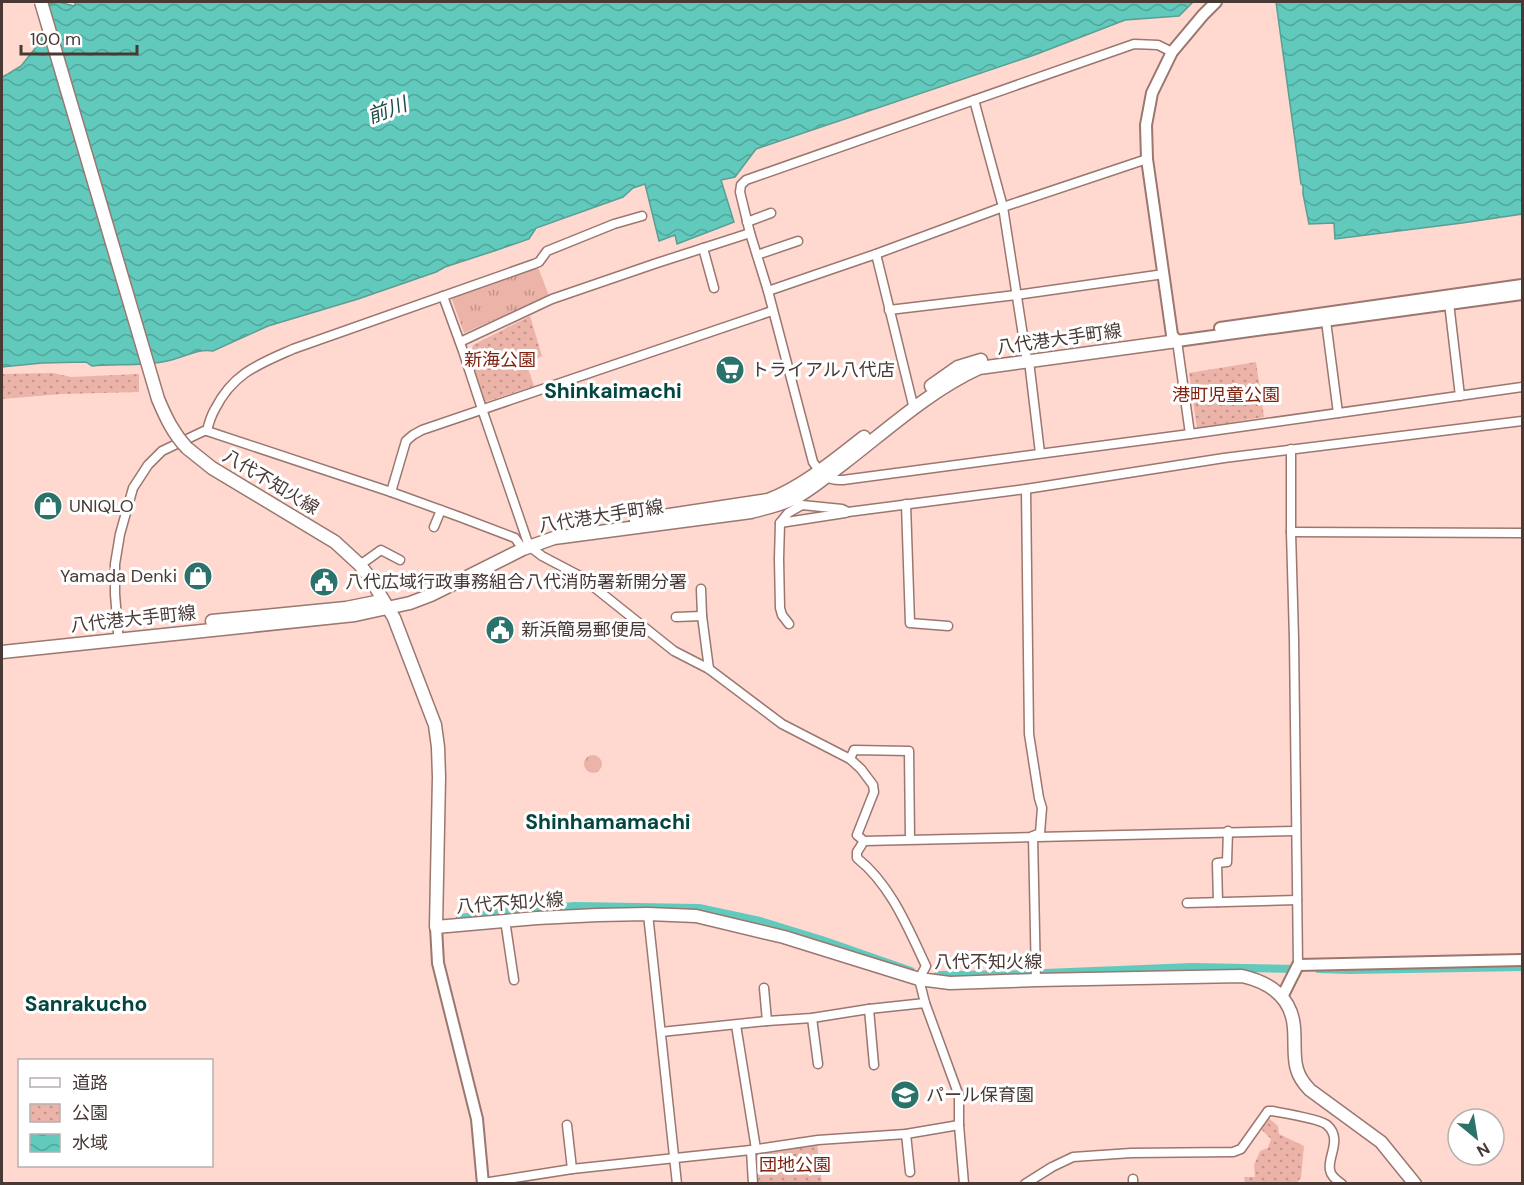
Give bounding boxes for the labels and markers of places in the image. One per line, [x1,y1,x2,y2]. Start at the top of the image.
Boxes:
supermarket icon: トライアル八代店 [714,354,746,386]
place label: トライアル八代店 [751,358,895,382]
shop icon: UNIQLO [32,490,64,522]
place label: UNIQLO [69,494,134,518]
shop icon: Yamada Denki [182,560,214,592]
place label: Yamada Denki [60,564,177,588]
public building icon: 八代広域行政事務組合八代消防署新開分署 [308,566,340,598]
place label: 八代広域行政事務組合八代消防署新開分署 [345,570,687,594]
public building icon: 新浜簡易郵便局 [484,614,516,646]
place label: 新浜簡易郵便局 [521,618,647,642]
school or university icon: パール保育園 [889,1079,921,1111]
place label: パール保育園 [926,1083,1034,1107]

